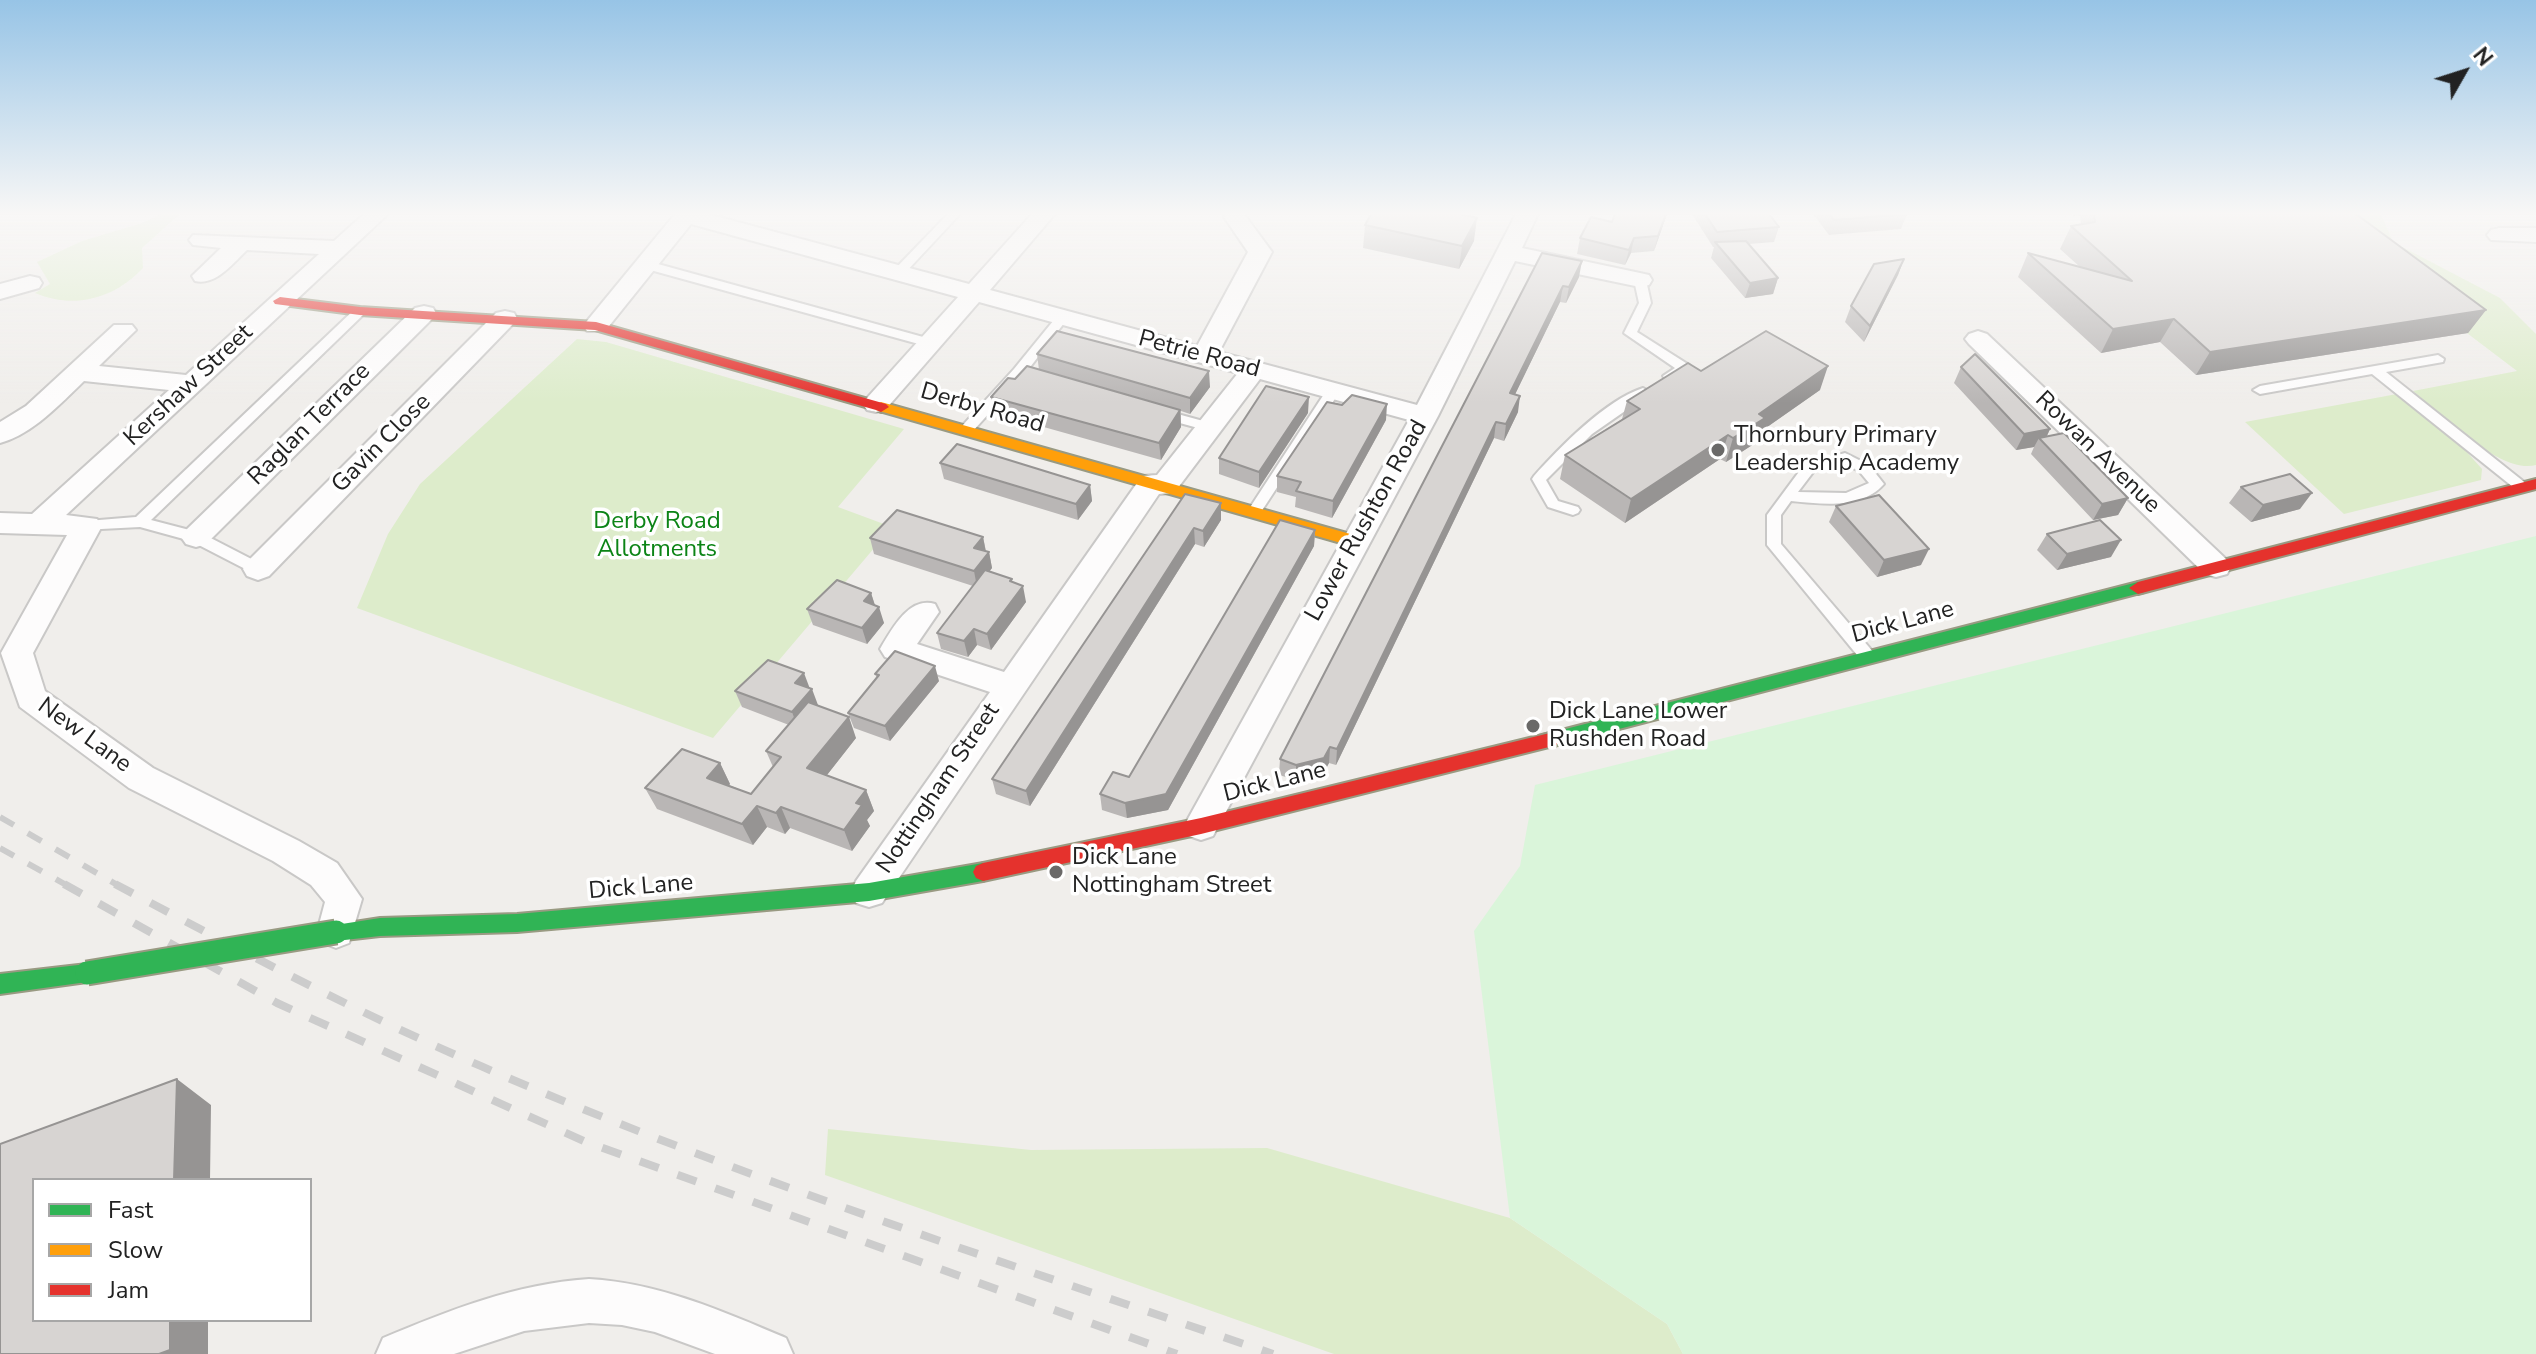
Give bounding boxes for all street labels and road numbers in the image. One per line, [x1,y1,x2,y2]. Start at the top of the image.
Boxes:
street label: Kershaw Street [119,319,259,453]
street label: Petrie Road [1135,325,1263,385]
street label: Raglan Terrace [243,358,377,492]
street label: Derby Road [917,378,1047,440]
street label: Rowan Avenue [2028,386,2166,520]
street label: Gavin Close [326,388,438,500]
street label: Lower Rushton Road [1300,415,1434,627]
street label: Dick Lane [1849,596,1957,650]
street label: New Lane [31,692,137,780]
street label: Nottingham Street [871,698,1007,880]
street label: Dick Lane [1221,756,1329,810]
street label: Dick Lane [588,869,694,907]

